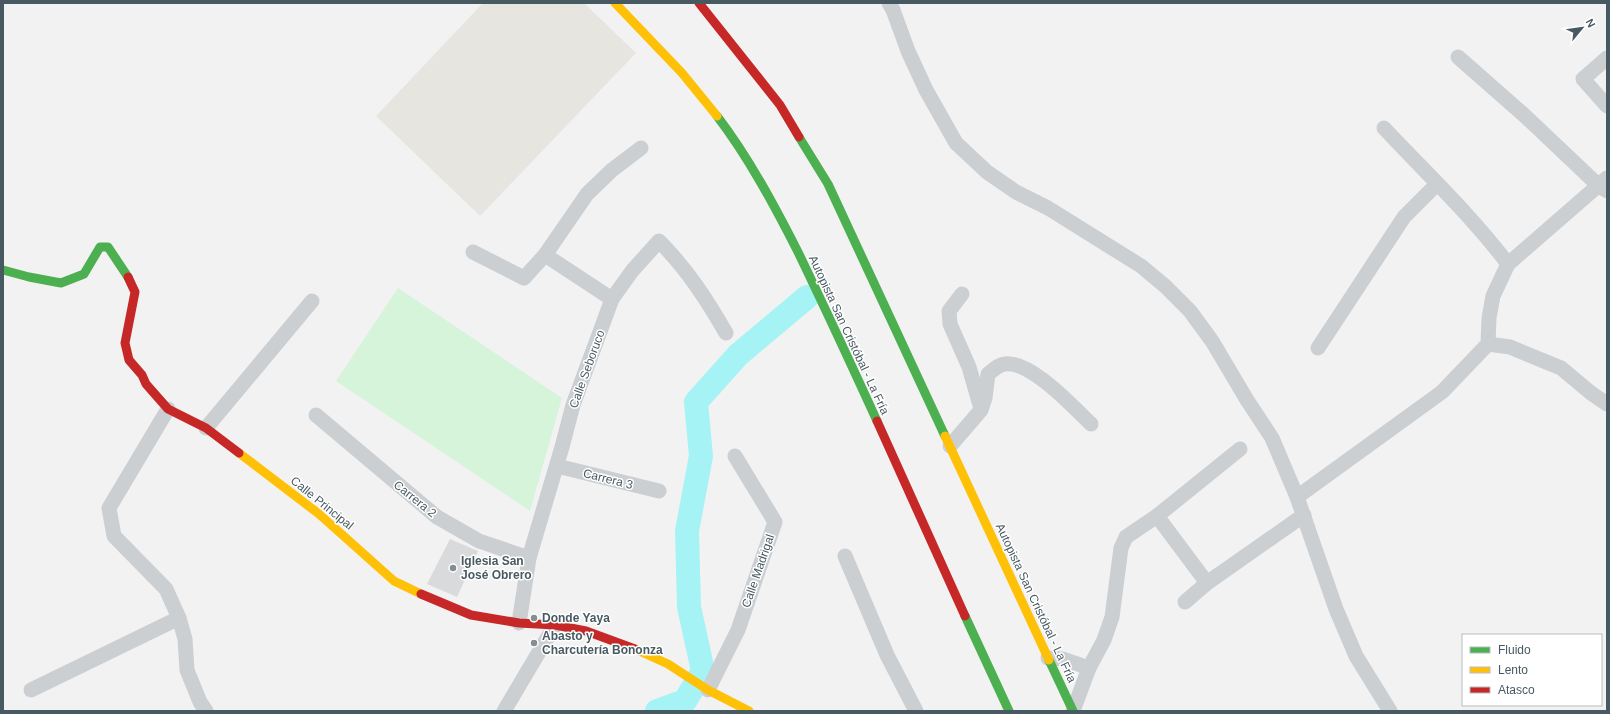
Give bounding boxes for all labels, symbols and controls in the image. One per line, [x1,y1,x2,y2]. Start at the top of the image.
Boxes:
north arrow [1562,8,1602,48]
text: N [1584,17,1598,30]
street label: Autopista San Cristóbal - La Fría [806,253,892,417]
street label: Calle Seboruco [566,328,608,410]
street label: Carrera 3 [582,466,635,492]
street label: Calle Principal [288,473,356,533]
street label: Carrera 2 [391,478,439,521]
street label: Autopista San Cristóbal - La Fría [993,521,1079,685]
street label: Calle Madrigal [739,532,777,610]
place label: Iglesia San José Obrero [461,554,532,582]
marker: Iglesia San José Obrero [448,563,458,573]
place label: Donde Yaya [542,611,610,625]
marker: Donde Yaya [529,613,539,623]
place label: Abasto y Charcutería Bononza [542,629,663,657]
legend [1462,634,1602,706]
marker: Abasto y Charcutería Bononza [529,638,539,648]
text: Fluido [1498,643,1531,657]
text: Lento [1498,663,1528,677]
text: Atasco [1498,683,1535,697]

